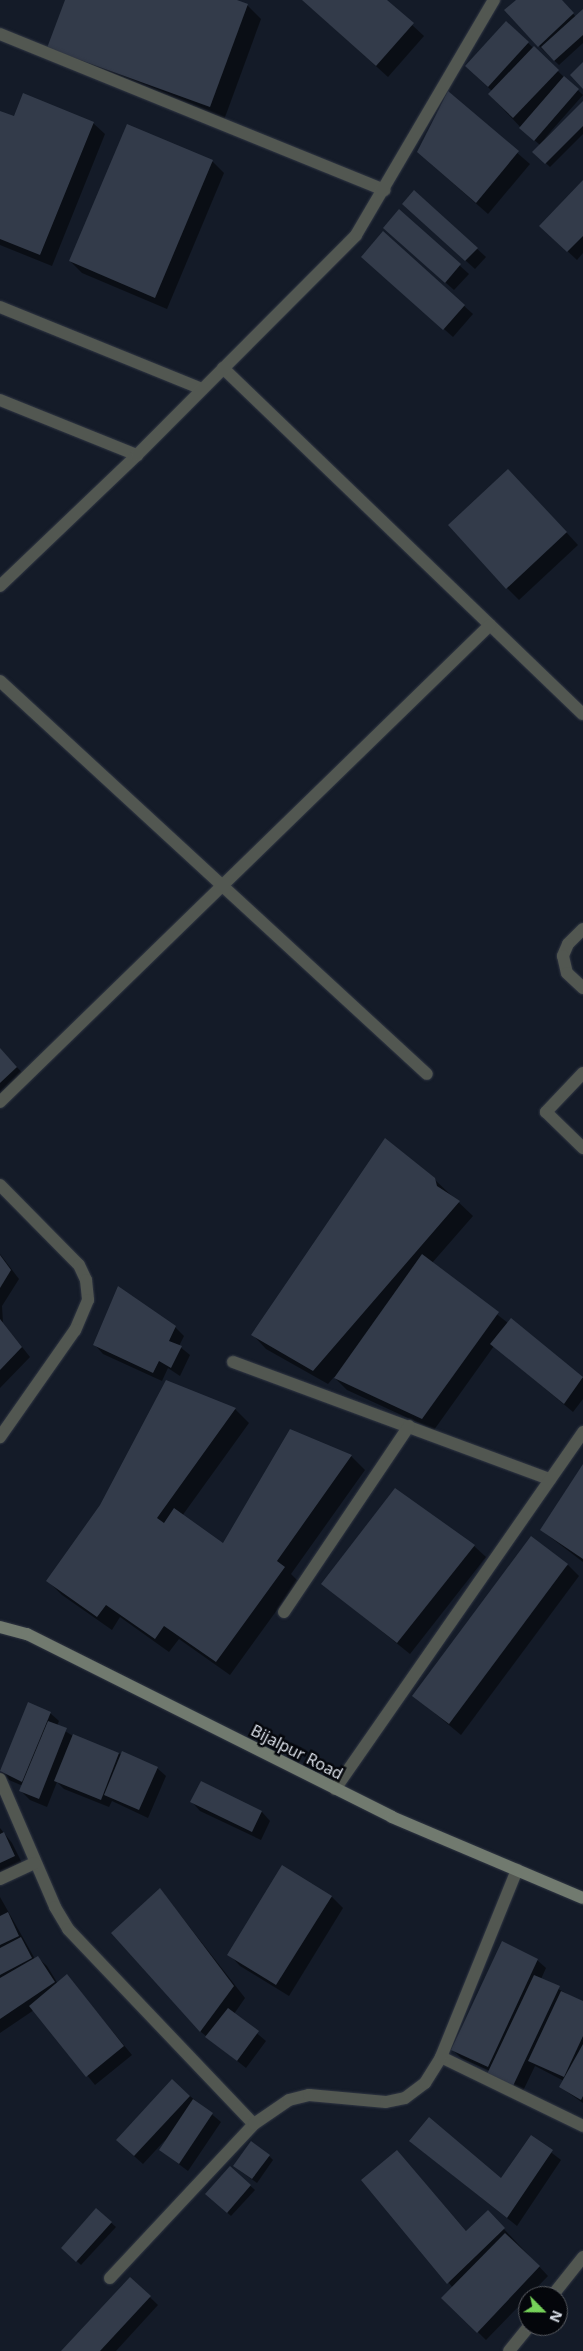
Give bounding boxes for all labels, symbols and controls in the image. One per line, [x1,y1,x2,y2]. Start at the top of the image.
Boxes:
street label: Bijalpur Road [248,1721,346,1783]
north arrow [518,2286,568,2336]
text: N [545,2308,567,2326]

